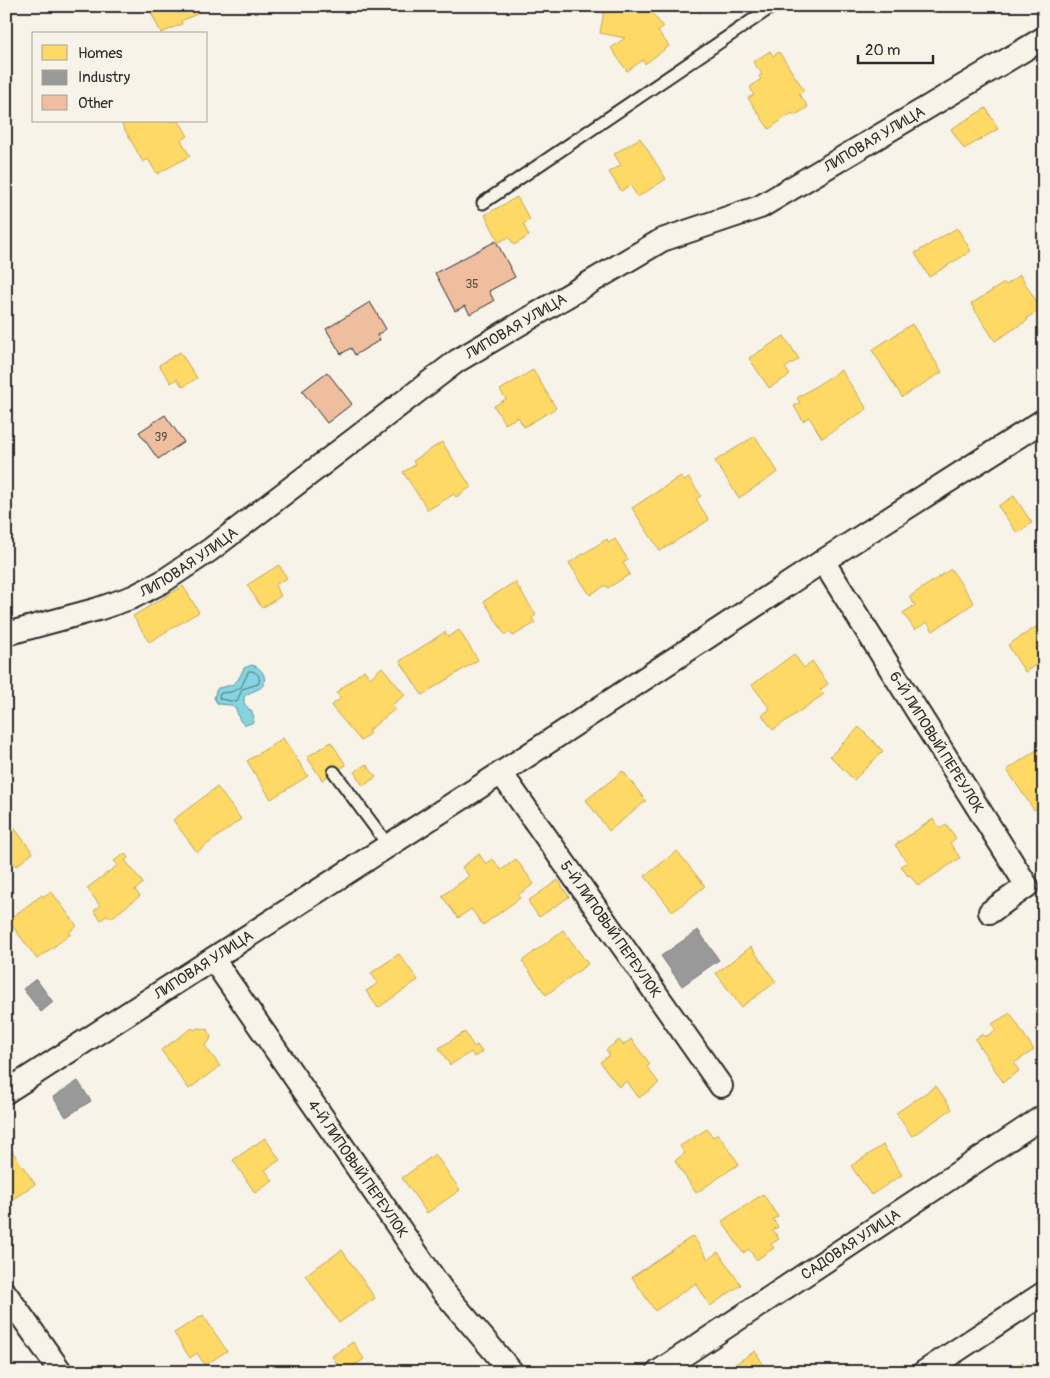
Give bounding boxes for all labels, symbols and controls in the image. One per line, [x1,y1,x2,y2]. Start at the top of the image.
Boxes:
legend [32,32,208,122]
scale bar [858,32,932,64]
text: 20 m [865,41,900,60]
text: Homes [78,44,123,63]
text: Industry [78,68,131,87]
text: Other [78,94,114,113]
street label: ЛИПОВАЯ УЛИЦА [820,102,929,177]
house number: 35 [465,277,479,292]
street label: ЛИПОВАЯ УЛИЦА [461,289,570,364]
house number: 39 [155,430,167,445]
street label: ЛИПОВАЯ УЛИЦА [136,523,242,602]
street label: 6-Й ЛИПОВЫЙ ПЕРЕУЛОК [885,668,988,817]
street label: 5-Й ЛИПОВЫЙ ПЕРЕУЛОК [556,857,665,1002]
street label: ЛИПОВАЯ УЛИЦА [150,926,257,1005]
street label: 4-Й ЛИПОВЫЙ ПЕРЕУЛОК [303,1096,412,1242]
street label: САДОВАЯ УЛИЦА [798,1205,904,1284]

